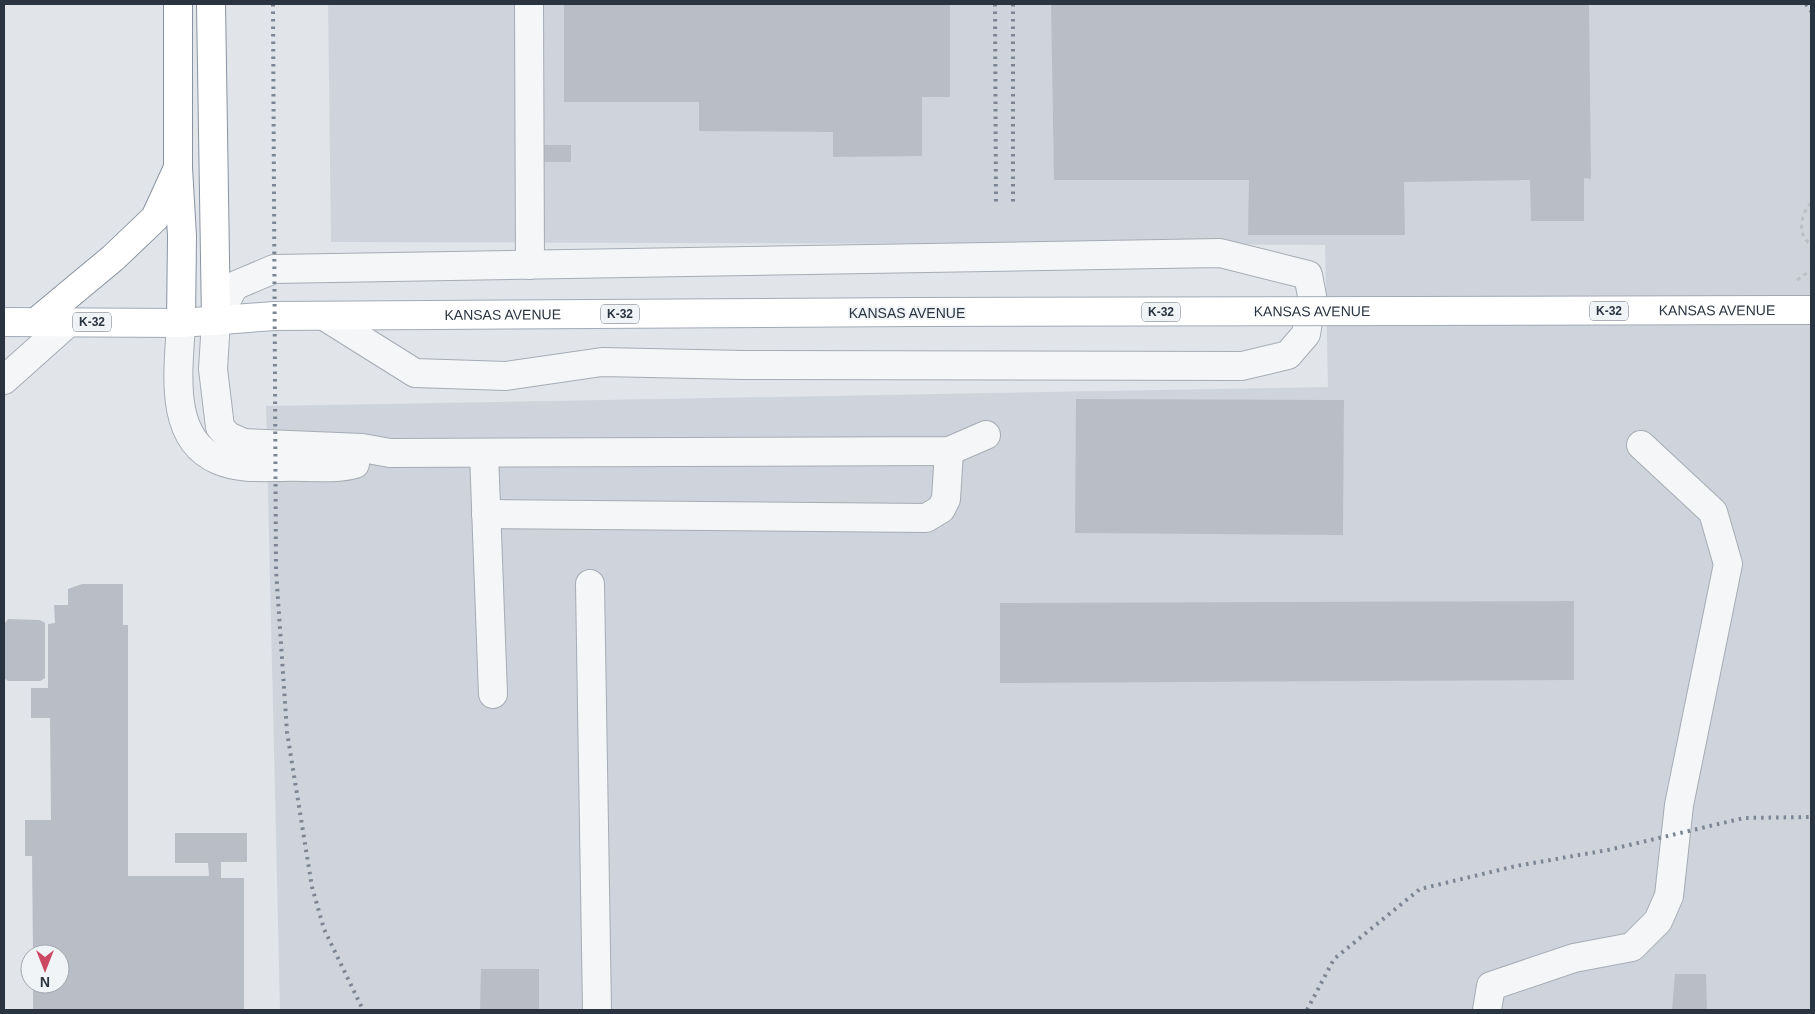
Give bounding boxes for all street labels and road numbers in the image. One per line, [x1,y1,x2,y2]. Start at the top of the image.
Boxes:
road number: K-32 [1142,302,1180,322]
road number: K-32 [1590,302,1628,321]
street label: KANSAS AVENUE [1659,302,1775,318]
street label: KANSAS AVENUE [1254,303,1370,319]
road number: K-32 [601,304,639,324]
street label: KANSAS AVENUE [849,305,965,321]
street label: KANSAS AVENUE [444,306,561,323]
road number: K-32 [73,313,111,332]

